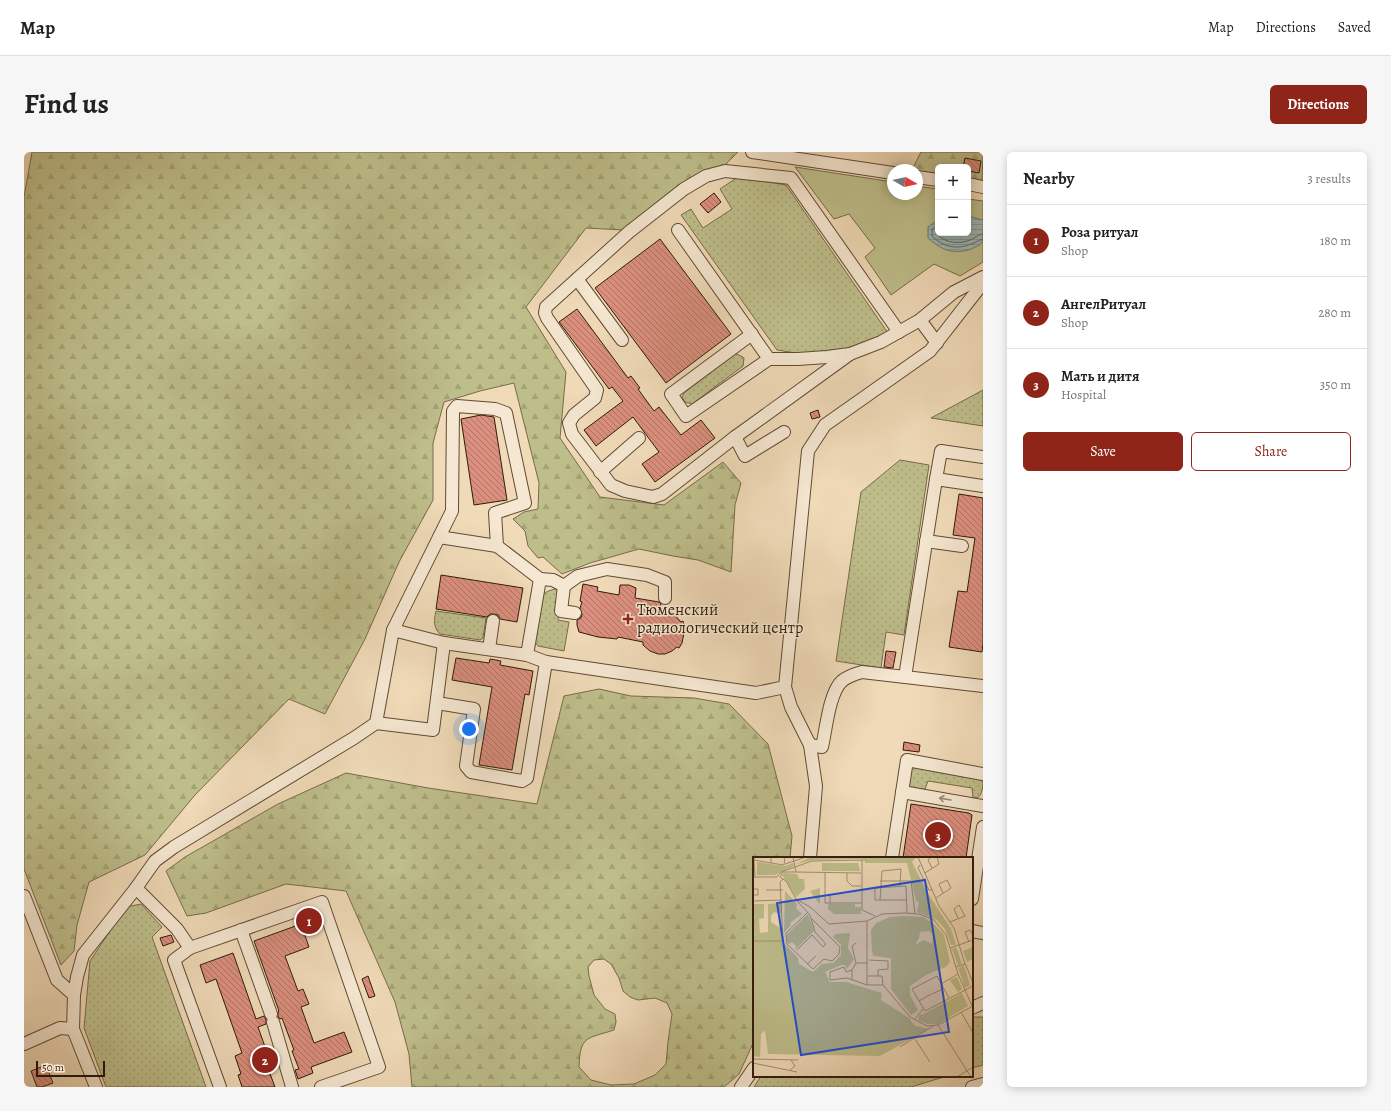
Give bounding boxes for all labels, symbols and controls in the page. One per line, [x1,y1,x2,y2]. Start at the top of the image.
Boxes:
text: Map [20,15,55,41]
text: Map [1208,18,1234,37]
text: Directions [1256,18,1316,37]
text: Saved [1338,18,1371,37]
text: Find us [24,85,109,123]
button: Directions [1270,85,1367,124]
north arrow [887,164,923,200]
map controls [935,164,971,236]
button: + [935,164,971,200]
text: Nearby [1023,167,1074,190]
text: 3 results [1307,170,1351,187]
button: − [935,200,971,236]
text: Роза ритуал [1061,222,1139,242]
text: 1 [1034,232,1038,249]
text: 180 m [1320,232,1351,249]
text: Shop [1061,242,1088,259]
text: АнгелРитуал [1061,294,1146,314]
text: 2 [1033,304,1039,321]
text: 280 m [1318,304,1351,321]
text: Shop [1061,314,1088,331]
text: Мать и дитя [1061,366,1139,386]
text: 3 [1033,376,1039,393]
text: 350 m [1320,376,1351,393]
text: Hospital [1061,386,1106,403]
button: Save [1023,432,1183,471]
button: Share [1191,432,1351,471]
place label: Тюменский радиологический центр [637,599,803,639]
marker: Тюменский радиологический центр [622,613,634,625]
your location [459,719,479,739]
one-way arrow [938,795,951,803]
pin: 3 [925,820,951,850]
inset map [753,857,973,1077]
pin: 1 [296,906,322,936]
pin: 2 [252,1045,278,1075]
scale bar [36,1059,105,1078]
text: 50 m [42,1060,64,1075]

